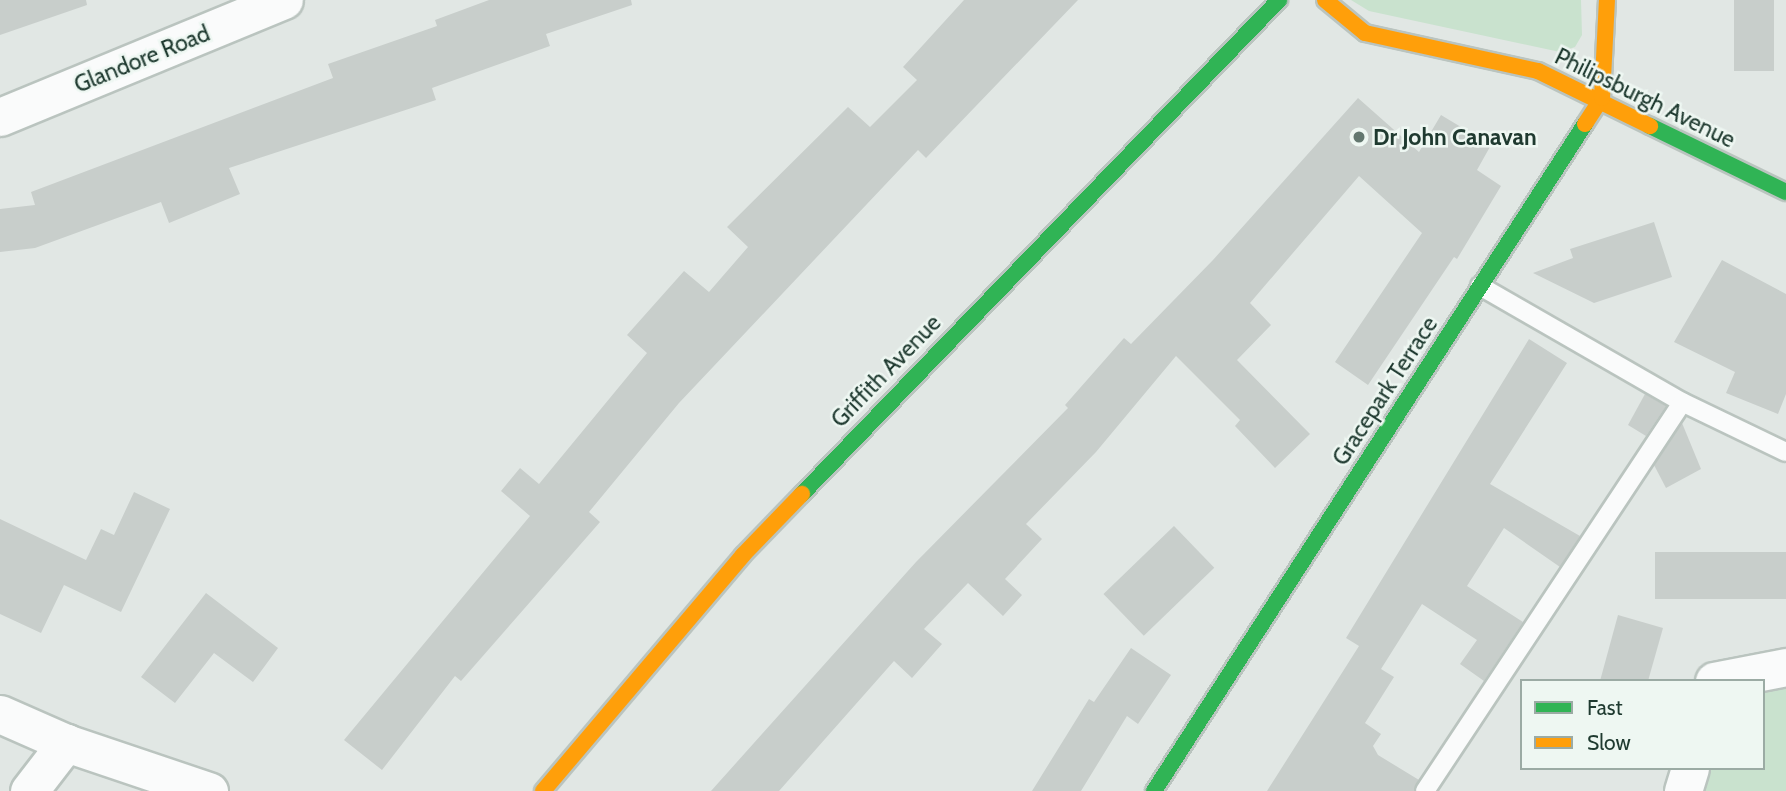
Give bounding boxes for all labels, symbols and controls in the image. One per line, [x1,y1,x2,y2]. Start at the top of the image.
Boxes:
street label: Glandore Road [70,19,214,99]
street label: Philipsburgh Avenue [1550,42,1740,154]
place label: Dr John Canavan [1373,123,1537,151]
marker: Dr John Canavan [1351,129,1367,145]
street label: Griffith Avenue [825,309,947,433]
street label: Gracepark Terrace [1327,311,1443,471]
legend [1520,679,1765,770]
text: Fast [1587,695,1623,720]
text: Slow [1587,730,1631,755]

